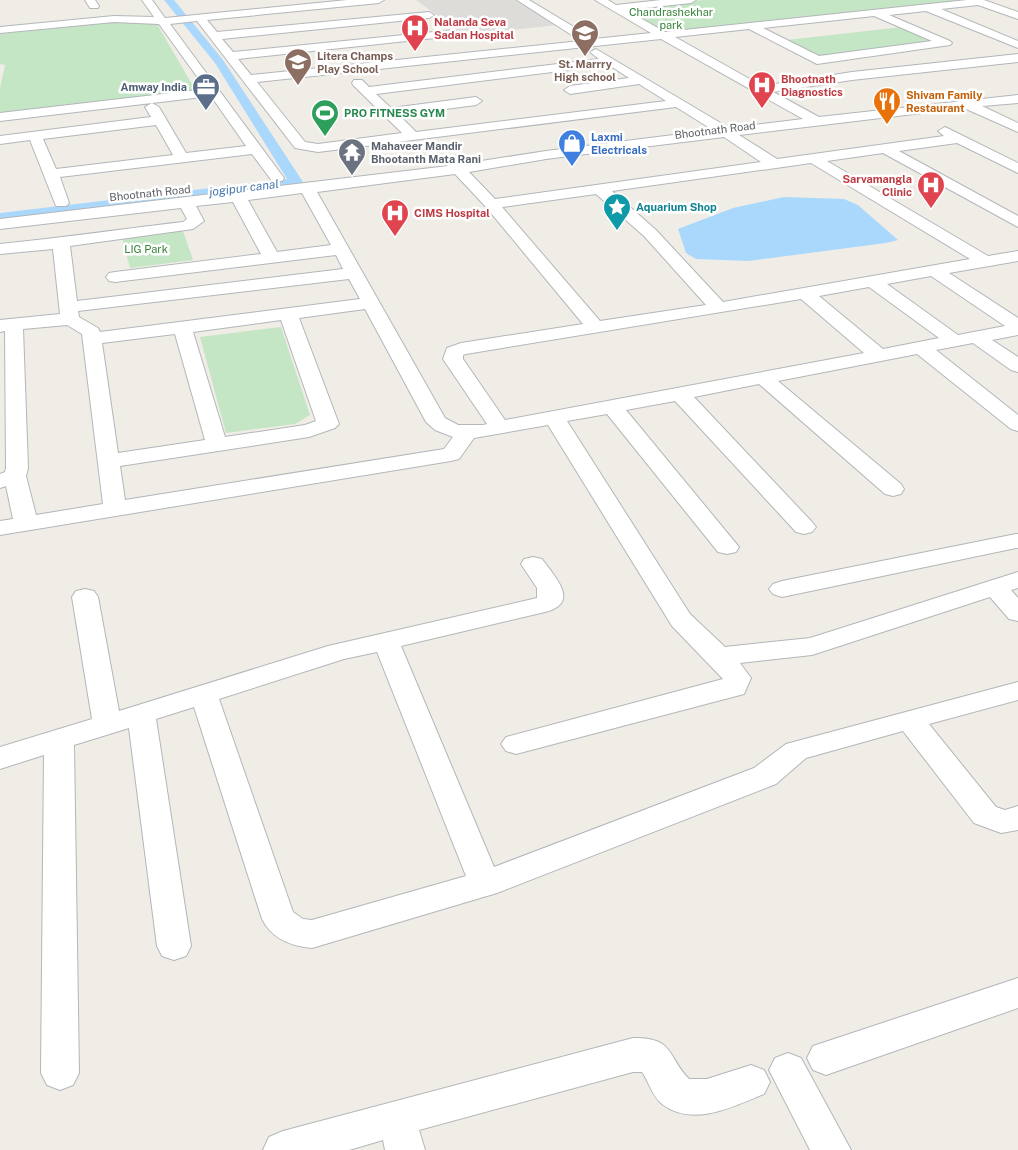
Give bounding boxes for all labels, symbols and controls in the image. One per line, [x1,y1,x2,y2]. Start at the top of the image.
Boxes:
park label: Chandrashekhar park [629,6,713,31]
hospital icon: Nalanda Seva Sadan Hospital [400,13,430,52]
place label: Nalanda Seva Sadan Hospital [434,16,515,41]
school or university icon: St. Marrry High school [570,18,600,57]
school or university icon: Litera Champs Play School [283,47,313,86]
place label: Litera Champs Play School [317,50,393,75]
place label: St. Marrry High school [554,58,616,83]
hospital icon: Bhootnath Diagnostics [747,70,777,109]
office icon: Amway India [191,72,221,111]
place label: Bhootnath Diagnostics [781,73,843,98]
place label: Amway India [120,81,187,93]
restaurant icon: Shivam Family Restaurant [872,86,902,125]
place label: Shivam Family Restaurant [906,89,983,114]
sports icon: PRO FITNESS GYM [310,98,340,137]
place label: PRO FITNESS GYM [344,107,445,119]
street label: Bhootnath Road [674,119,756,141]
shop icon: Laxmi Electricals [557,128,587,167]
place label: Laxmi Electricals [591,131,647,156]
temple icon: Mahaveer Mandir Bhootanth Mata Rani [337,137,367,176]
place label: Mahaveer Mandir Bhootanth Mata Rani [371,140,481,165]
hospital icon: Sarvamangla Clinic [916,170,946,209]
place label: Sarvamangla Clinic [843,173,912,198]
water label: jogipur canal [207,177,280,199]
street label: Bhootnath Road [109,183,191,203]
place icon: Aquarium Shop [602,192,632,231]
hospital icon: CIMS Hospital [380,198,410,237]
place label: Aquarium Shop [636,201,717,213]
place label: CIMS Hospital [414,207,490,219]
park label: LIG Park [124,243,168,255]

